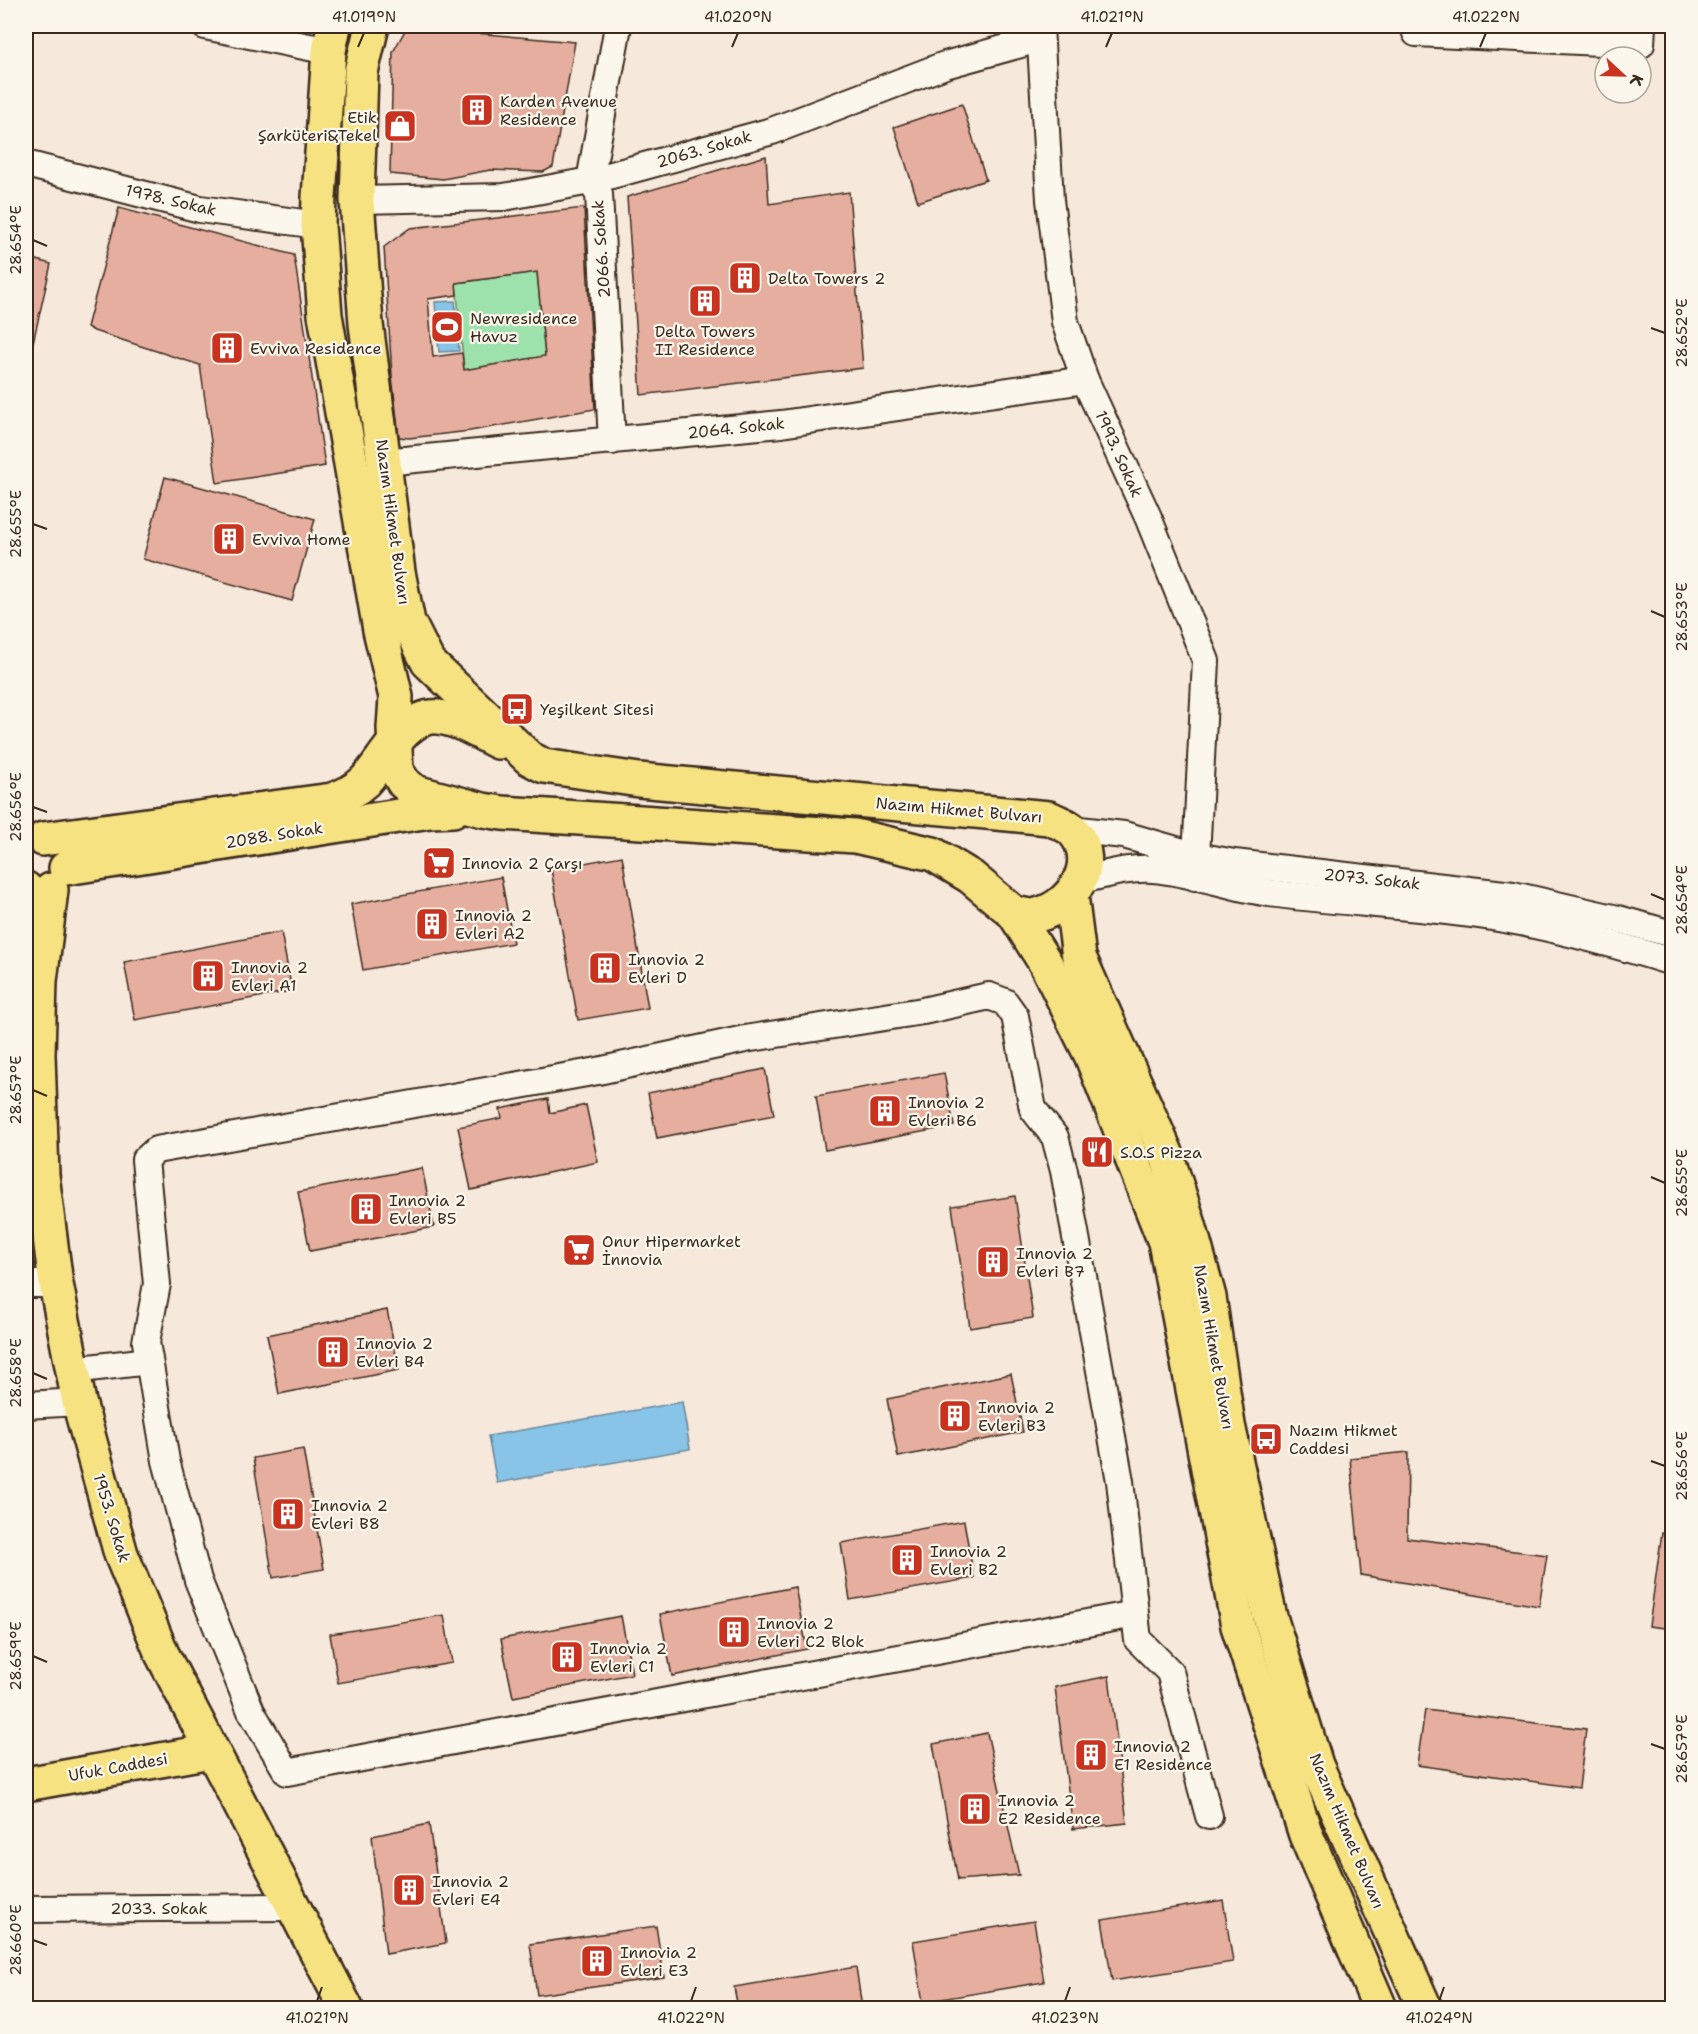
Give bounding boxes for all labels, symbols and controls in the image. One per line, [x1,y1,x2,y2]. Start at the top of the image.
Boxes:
text: 41.019°N [332,7,396,27]
text: 41.020°N [704,7,772,27]
text: 41.021°N [1080,7,1144,27]
text: 41.022°N [1452,7,1520,27]
north arrow [1593,45,1653,105]
text: K [1625,71,1648,90]
place label: Karden Avenue Residence [500,91,617,130]
building icon: Karden Avenue Residence [459,92,495,128]
place label: Etik Şarküteri&Tekel [258,107,377,146]
shop icon: Etik Şarküteri&Tekel [382,108,418,144]
street label: 2063. Sokak [654,125,754,173]
street label: 1978. Sokak [123,179,219,221]
street label: 2066. Sokak [587,199,615,299]
text: 28.654°E [6,205,26,275]
building icon: Delta Towers 2 [727,260,763,296]
place label: Delta Towers 2 [768,268,885,289]
building icon: Delta Towers II Residence [687,283,723,319]
text: 28.652°E [1672,298,1692,368]
place label: Newresidence Havuz [470,308,578,347]
sports icon: Newresidence Havuz [429,309,465,345]
place label: Delta Towers II Residence [655,321,755,360]
building icon: Evviva Residence [209,330,245,366]
place label: Evviva Residence [250,338,381,359]
street label: 1993. Sokak [1090,407,1148,501]
street label: 2064. Sokak [686,412,786,444]
street label: Nazım Hikmet Bulvarı [371,438,415,606]
text: 28.655°E [6,490,26,558]
building icon: Evviva Home [211,521,247,557]
place label: Evviva Home [252,529,351,550]
text: 28.653°E [1672,582,1692,652]
bus stop icon: Yeşilkent Sitesi [499,691,535,727]
place label: Yeşilkent Sitesi [540,699,654,720]
text: 28.656°E [6,772,26,842]
street label: Nazım Hikmet Bulvarı [875,792,1043,828]
street label: 2088. Sokak [224,817,324,853]
supermarket icon: Innovia 2 Çarşı [421,845,457,881]
place label: Innovia 2 Çarşı [462,853,583,874]
street label: 2073. Sokak [1323,863,1421,895]
text: 28.654°E [1672,865,1692,935]
place label: Innovia 2 Evleri A2 [455,905,532,944]
building icon: Innovia 2 Evleri A2 [414,906,450,942]
place label: Innovia 2 Evleri D [628,949,705,988]
building icon: Innovia 2 Evleri D [587,950,623,986]
place label: Innovia 2 Evleri A1 [231,957,308,996]
building icon: Innovia 2 Evleri A1 [190,958,226,994]
text: 28.657°E [6,1055,26,1125]
place label: Innovia 2 Evleri B6 [908,1092,985,1131]
building icon: Innovia 2 Evleri B6 [867,1093,903,1129]
restaurant icon: S.O.S Pizza [1079,1134,1115,1170]
place label: S.O.S Pizza [1120,1142,1202,1163]
text: 28.655°E [1672,1149,1692,1217]
place label: Innovia 2 Evleri B5 [389,1190,466,1229]
building icon: Innovia 2 Evleri B5 [348,1191,384,1227]
place label: Onur Hipermarket İnnovia [602,1231,741,1270]
supermarket icon: Onur Hipermarket İnnovia [561,1232,597,1268]
place label: Innovia 2 Evleri B7 [1016,1243,1093,1282]
building icon: Innovia 2 Evleri B7 [975,1244,1011,1280]
street label: Nazım Hikmet Bulvarı [1189,1263,1239,1431]
place label: Innovia 2 Evleri B4 [356,1333,433,1372]
building icon: Innovia 2 Evleri B4 [315,1334,351,1370]
text: 28.658°E [6,1338,26,1408]
place label: Innovia 2 Evleri B3 [978,1397,1055,1436]
building icon: Innovia 2 Evleri B3 [937,1398,973,1434]
place label: Nazım Hikmet Caddesi [1289,1420,1398,1459]
bus stop icon: Nazım Hikmet Caddesi [1248,1421,1284,1457]
text: 28.656°E [1672,1431,1692,1501]
street label: 1953. Sokak [88,1471,136,1565]
place label: Innovia 2 Evleri B8 [311,1495,388,1534]
building icon: Innovia 2 Evleri B8 [270,1496,306,1532]
place label: Innovia 2 Evleri B2 [930,1541,1007,1580]
building icon: Innovia 2 Evleri B2 [889,1542,925,1578]
place label: Innovia 2 Evleri C2 Blok [757,1613,864,1652]
building icon: Innovia 2 Evleri C2 Blok [716,1614,752,1650]
text: 28.659°E [6,1621,26,1691]
place label: Innovia 2 Evleri C1 [590,1638,667,1677]
building icon: Innovia 2 Evleri C1 [549,1639,585,1675]
text: 28.657°E [1672,1714,1692,1784]
place label: Innovia 2 E1 Residence [1114,1736,1212,1775]
building icon: Innovia 2 E1 Residence [1073,1737,1109,1773]
street label: Ufuk Caddesi [67,1748,169,1786]
street label: Nazım Hikmet Bulvarı [1305,1750,1389,1912]
place label: Innovia 2 E2 Residence [998,1790,1101,1829]
building icon: Innovia 2 E2 Residence [957,1791,993,1827]
place label: Innovia 2 Evleri E4 [432,1871,509,1910]
building icon: Innovia 2 Evleri E4 [391,1872,427,1908]
street label: 2033. Sokak [110,1898,208,1919]
text: 28.660°E [6,1904,26,1976]
place label: Innovia 2 Evleri E3 [620,1942,697,1981]
building icon: Innovia 2 Evleri E3 [579,1943,615,1979]
text: 41.021°N [285,2008,349,2028]
text: 41.022°N [657,2008,725,2028]
text: 41.023°N [1031,2008,1099,2028]
text: 41.024°N [1405,2008,1473,2028]

